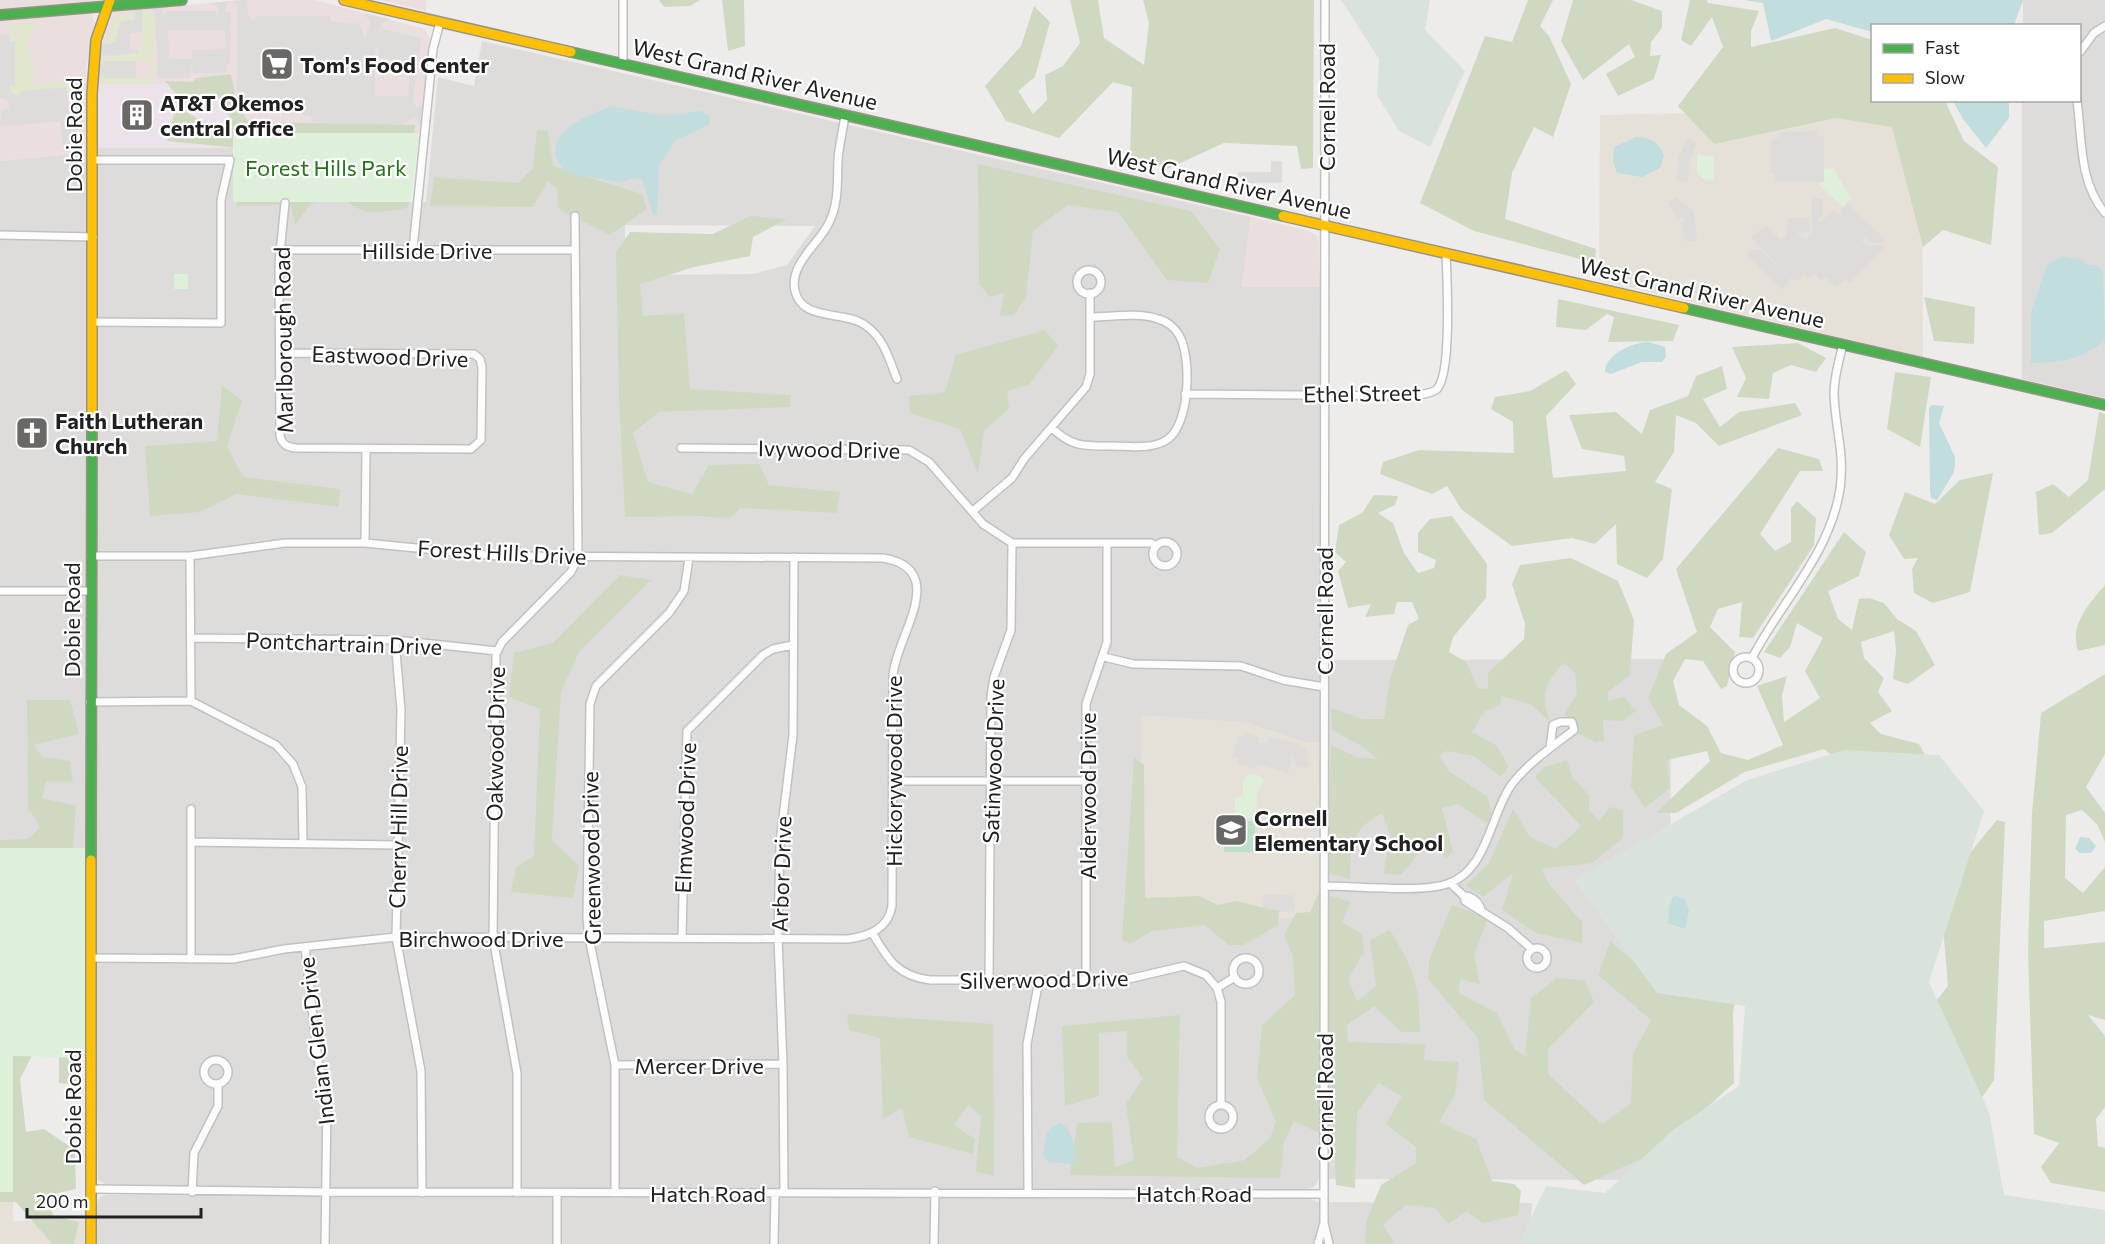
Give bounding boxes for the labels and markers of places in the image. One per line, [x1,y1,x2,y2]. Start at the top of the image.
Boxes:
supermarket icon: Tom's Food Center [259,46,295,82]
place label: Tom's Food Center [300,51,489,78]
place label: AT&T Okemos central office [160,89,304,141]
building icon: AT&T Okemos central office [119,97,155,133]
place label: Faith Lutheran Church [55,407,203,459]
church icon: Faith Lutheran Church [14,415,50,451]
place label: Cornell Elementary School [1254,804,1443,856]
school or university icon: Cornell Elementary School [1213,812,1249,848]

